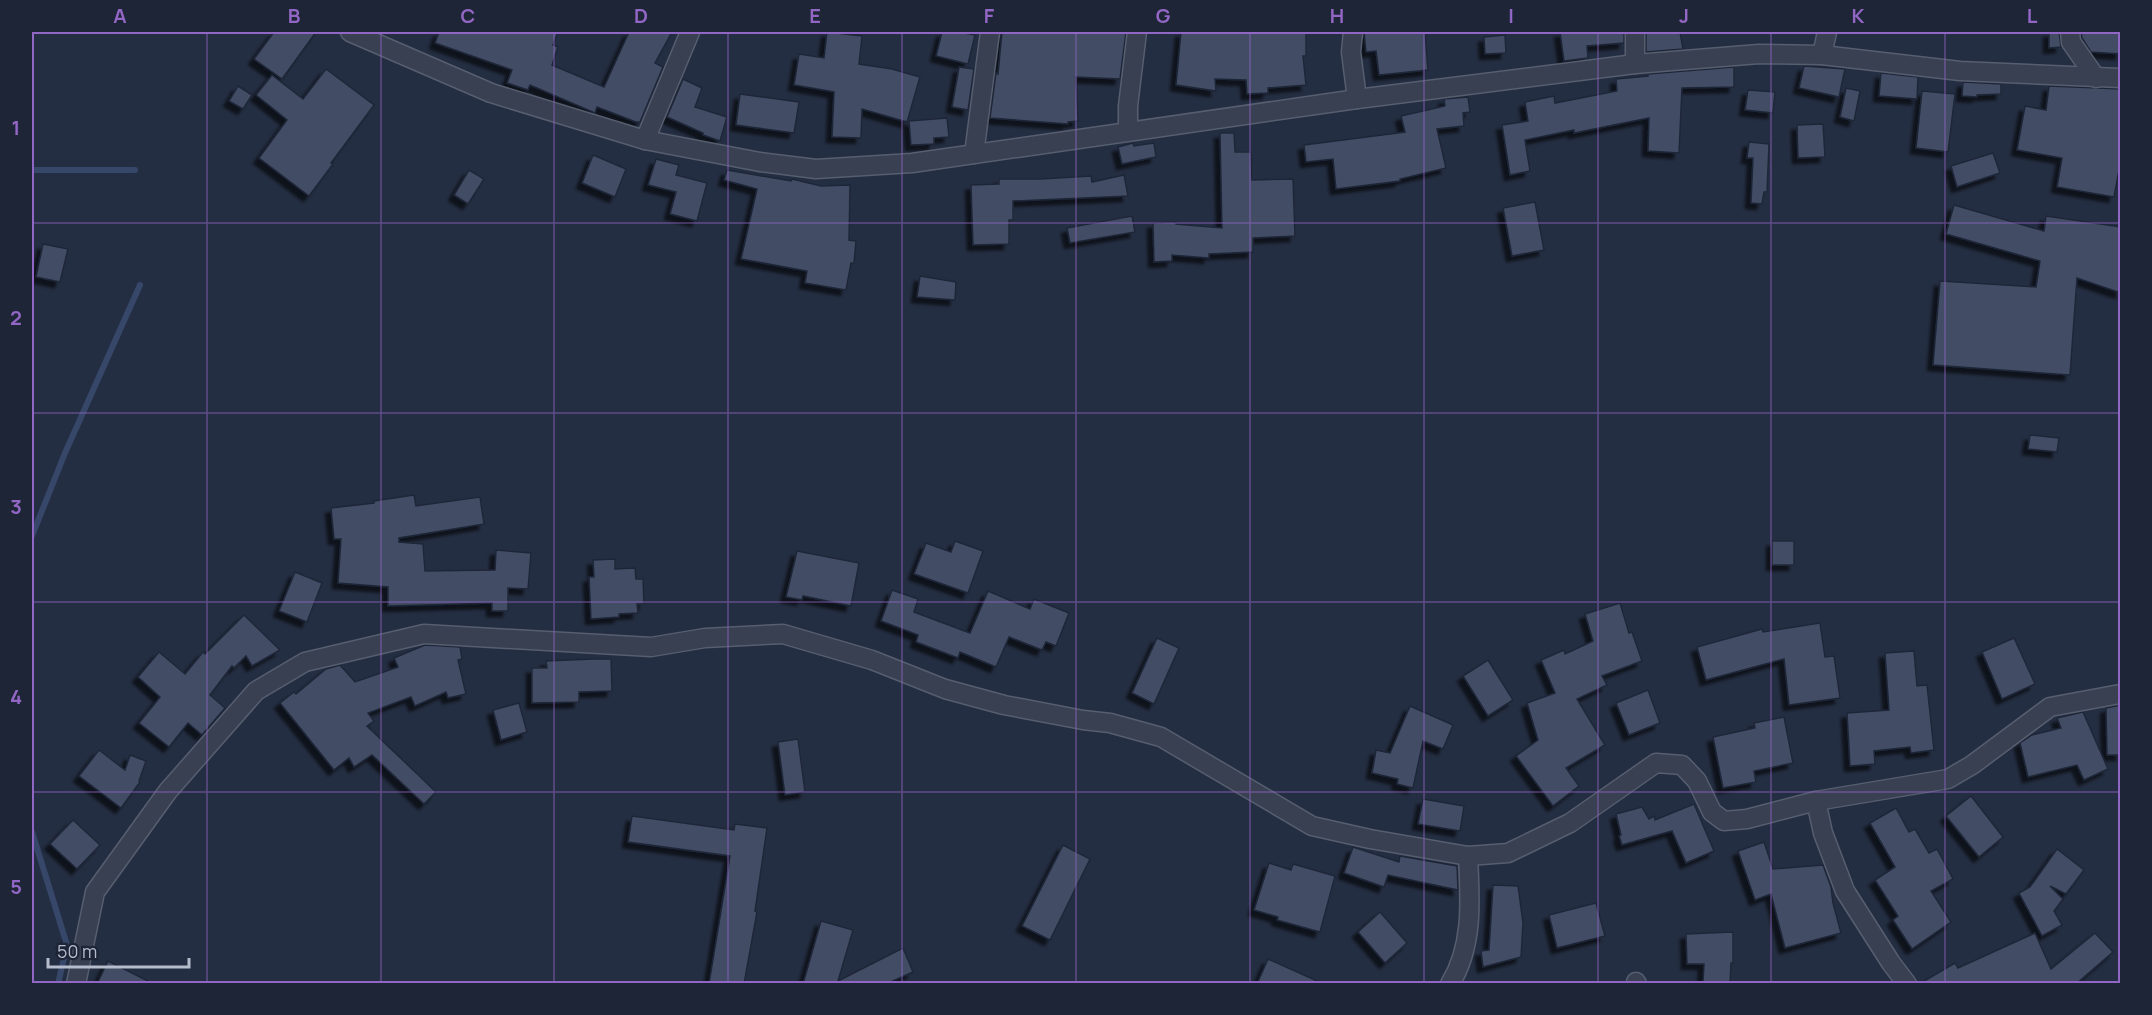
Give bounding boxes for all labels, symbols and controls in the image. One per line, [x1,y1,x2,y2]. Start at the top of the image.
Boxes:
text: A [113,2,127,29]
text: B [288,2,301,29]
text: C [461,2,475,29]
text: D [634,2,648,29]
text: E [809,2,821,29]
text: F [984,2,995,29]
text: G [1156,2,1171,29]
text: H [1330,2,1344,29]
text: I [1508,2,1514,29]
text: J [1679,2,1689,29]
text: K [1852,2,1865,29]
text: L [2027,2,2038,29]
text: 1 [12,114,20,141]
text: 2 [10,304,22,331]
text: 3 [10,493,22,520]
text: 4 [10,683,22,710]
text: 5 [10,873,22,900]
scale bar [48,931,189,969]
text: 50 m [57,939,97,963]

